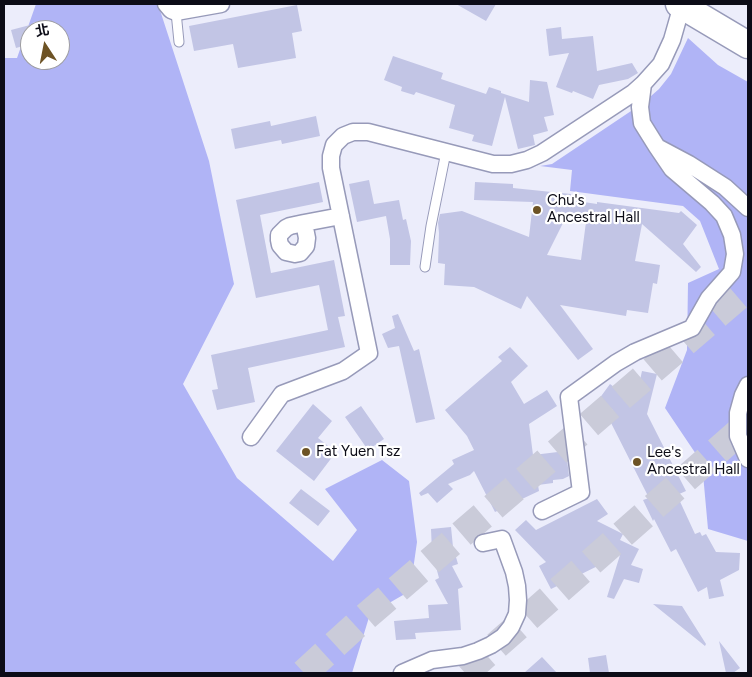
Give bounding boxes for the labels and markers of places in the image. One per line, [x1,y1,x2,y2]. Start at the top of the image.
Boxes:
place label: Chu's Ancestral Hall [547,192,640,227]
marker: Chu's Ancestral Hall [531,204,543,216]
place label: Fat Yuen Tsz [316,443,400,461]
place label: Lee's Ancestral Hall [647,444,740,479]
marker: Fat Yuen Tsz [300,446,312,458]
marker: Lee's Ancestral Hall [631,456,643,468]

